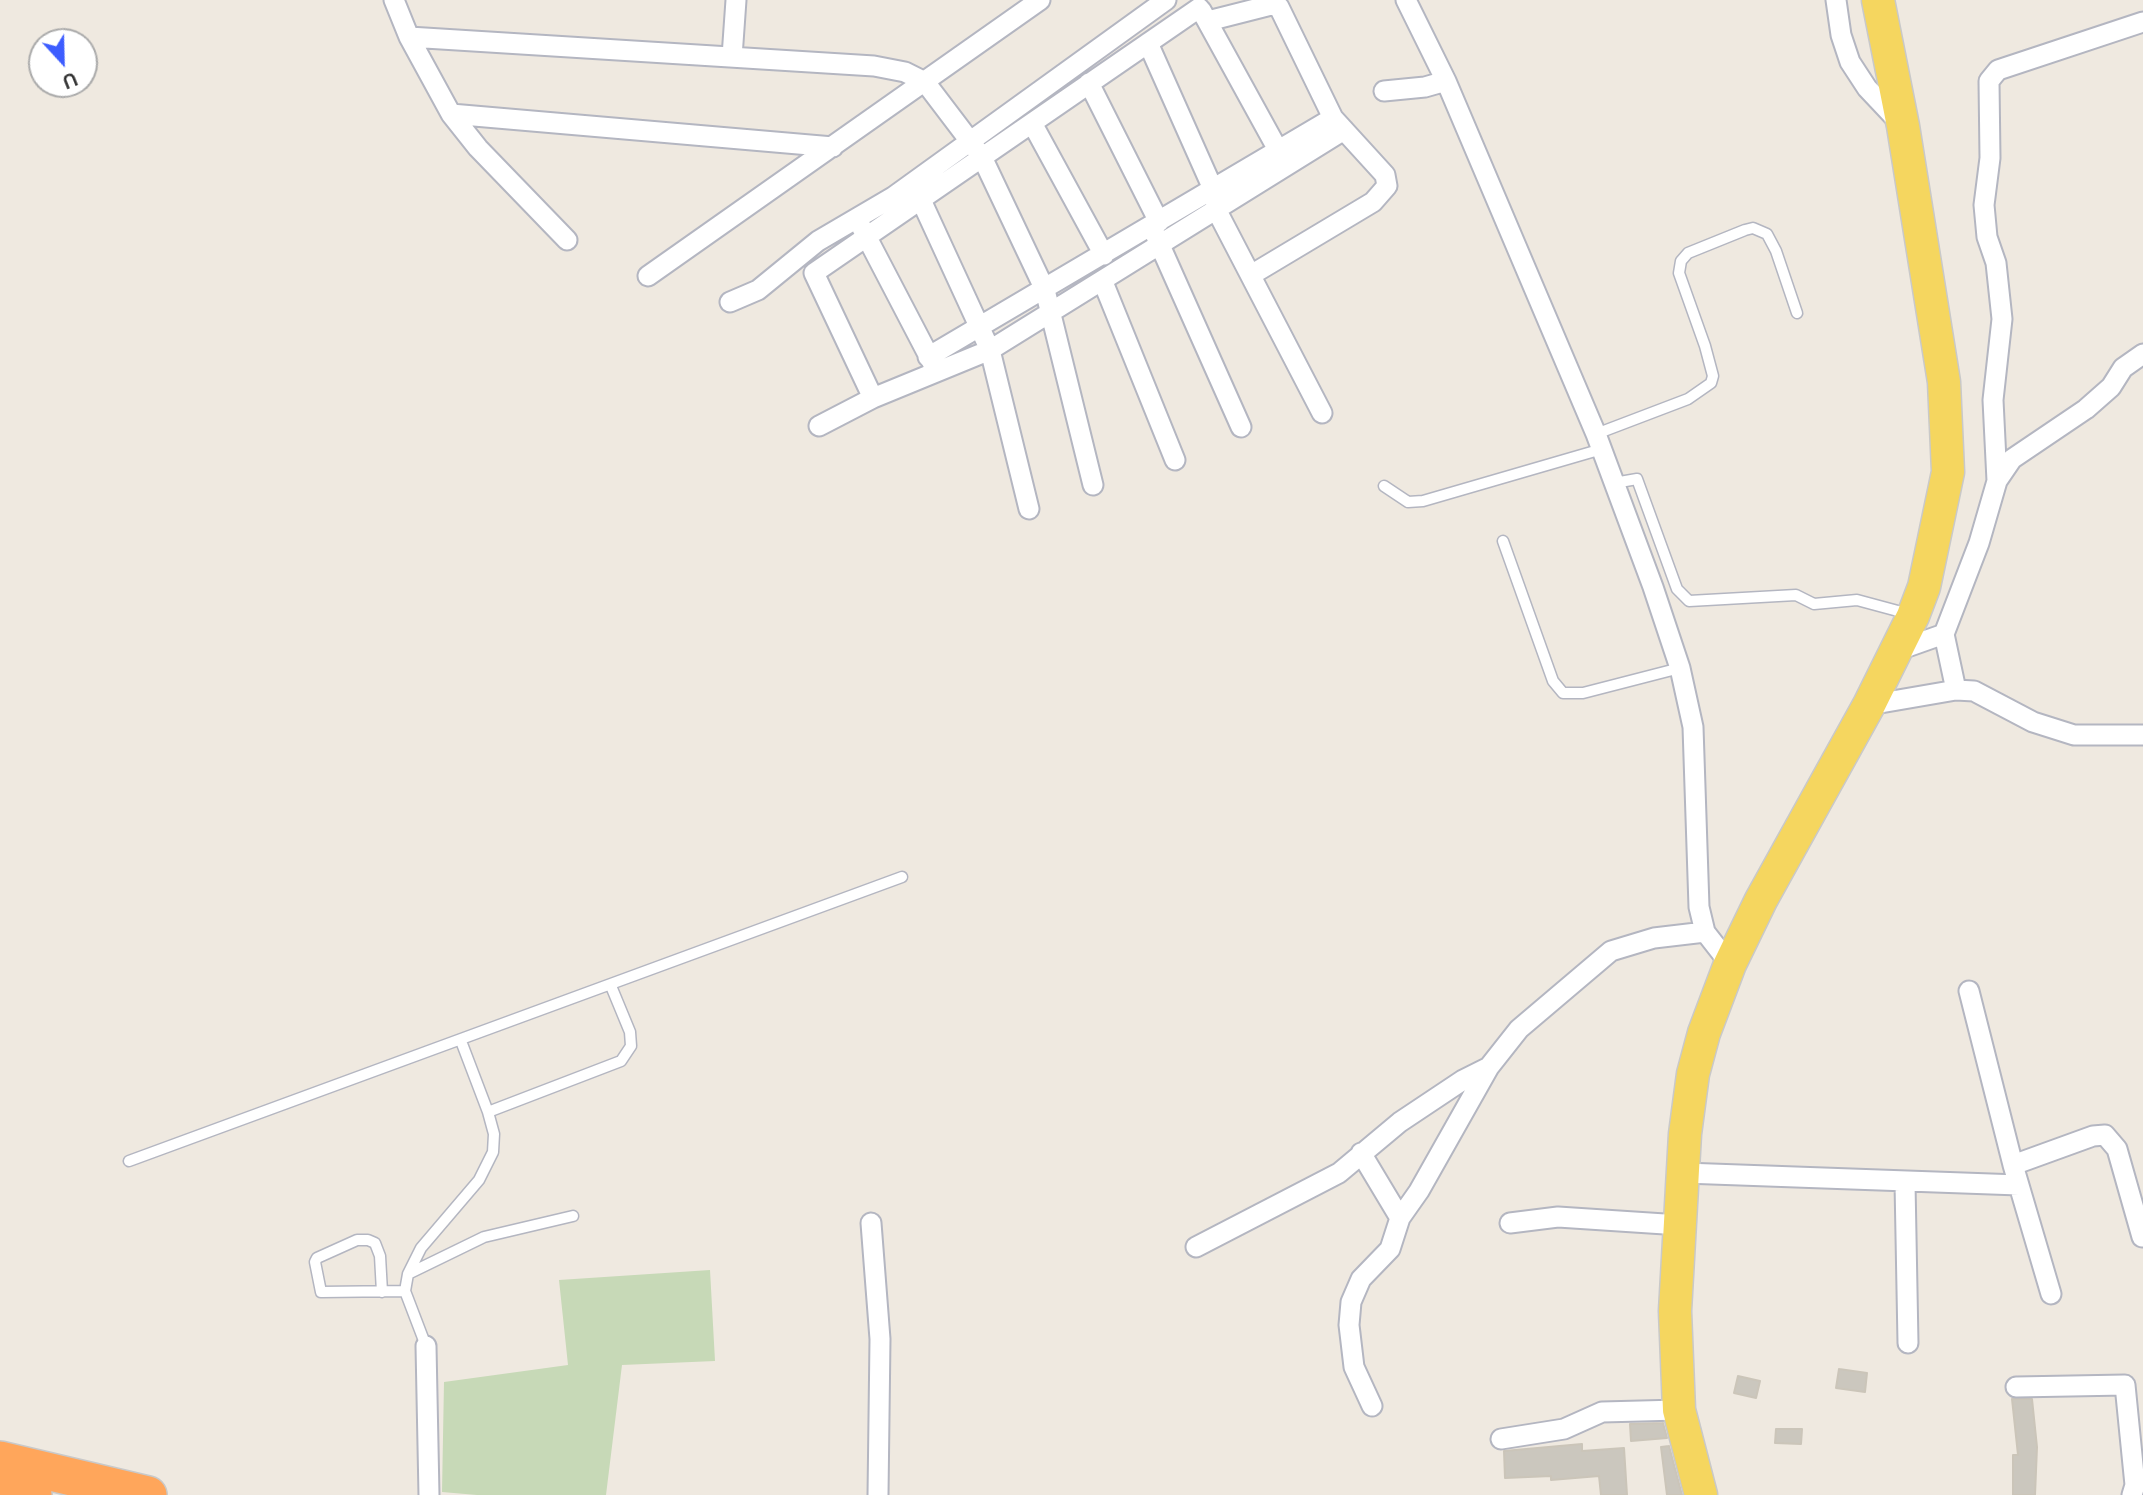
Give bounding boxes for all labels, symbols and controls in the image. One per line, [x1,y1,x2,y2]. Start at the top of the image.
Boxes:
north arrow [28,28,98,98]
text: U [59,68,81,94]

